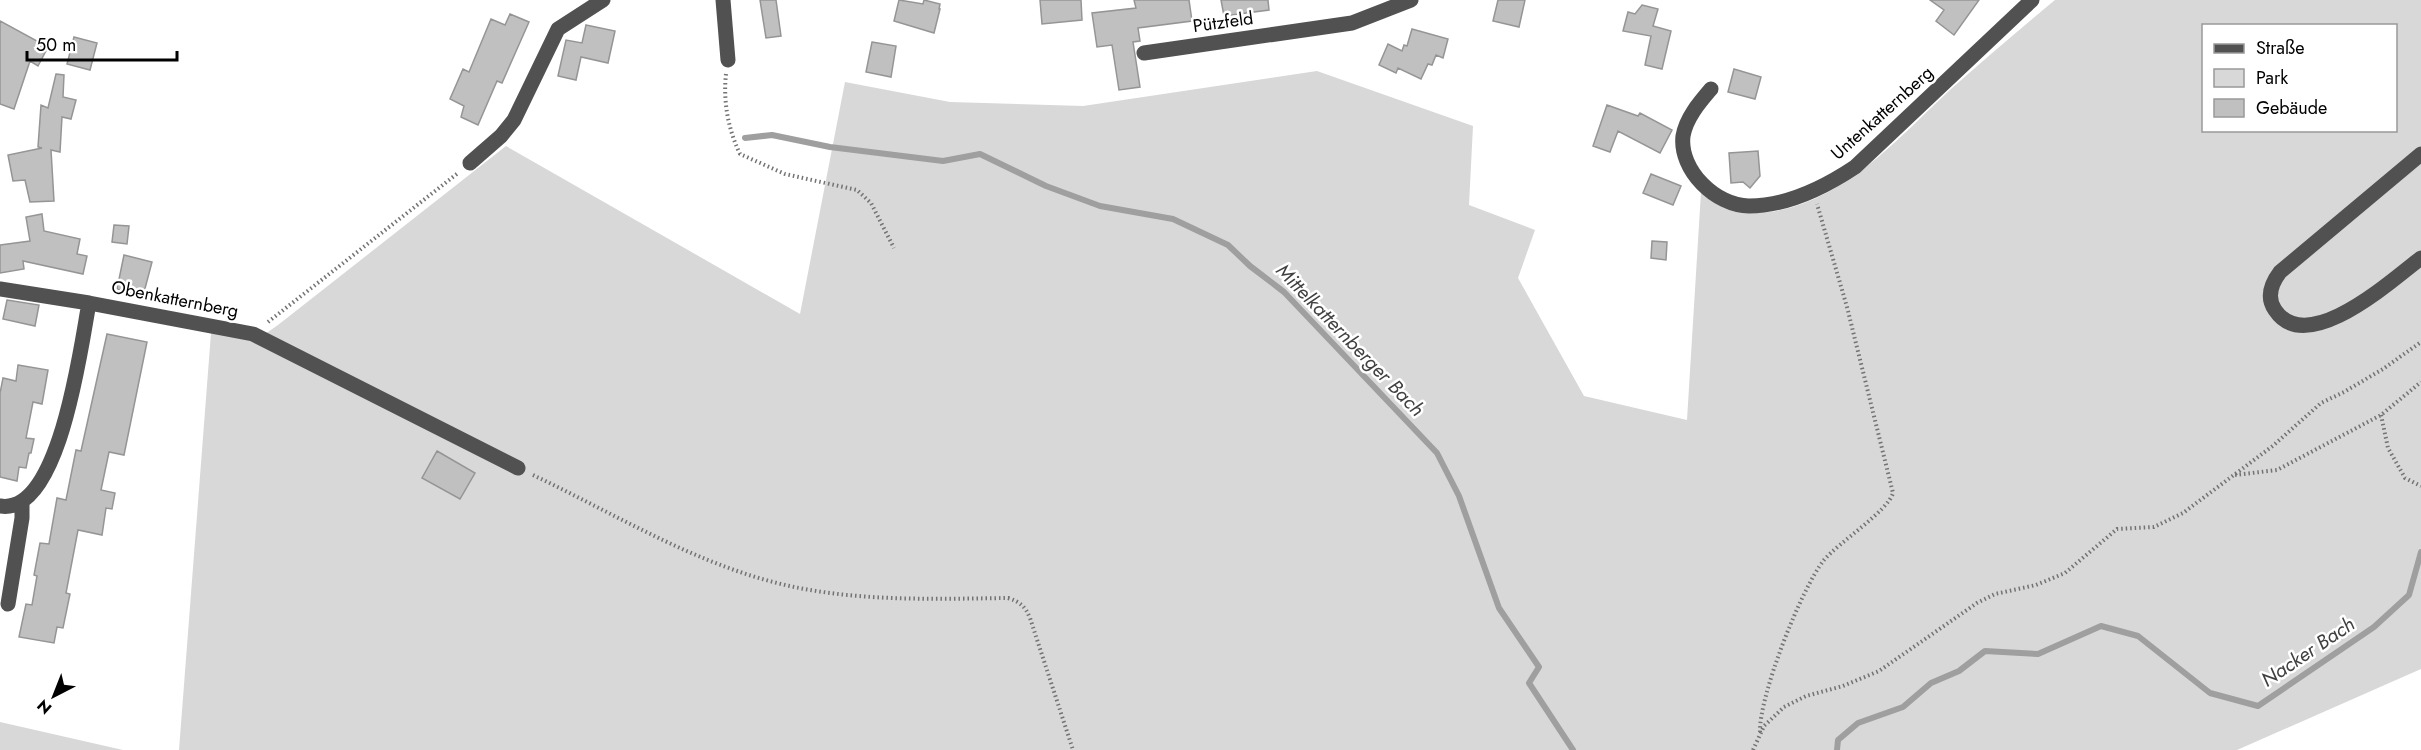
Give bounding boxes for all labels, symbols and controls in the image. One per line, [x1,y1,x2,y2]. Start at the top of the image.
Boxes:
street label: Pützfeld [1191,5,1255,39]
scale bar [27,24,177,62]
legend [2202,24,2397,132]
text: 50 m [36,32,76,58]
text: Straße [2256,35,2304,61]
street label: Untenkatternberg [1825,60,1939,166]
text: Park [2256,65,2288,91]
text: Gebäude [2256,95,2327,121]
water label: Mittelkatternberger Bach [1269,257,1431,423]
street label: Obenkatternberg [109,274,241,324]
water label: Nacker Bach [2255,610,2361,694]
north arrow [24,666,84,726]
text: N [32,694,57,720]

